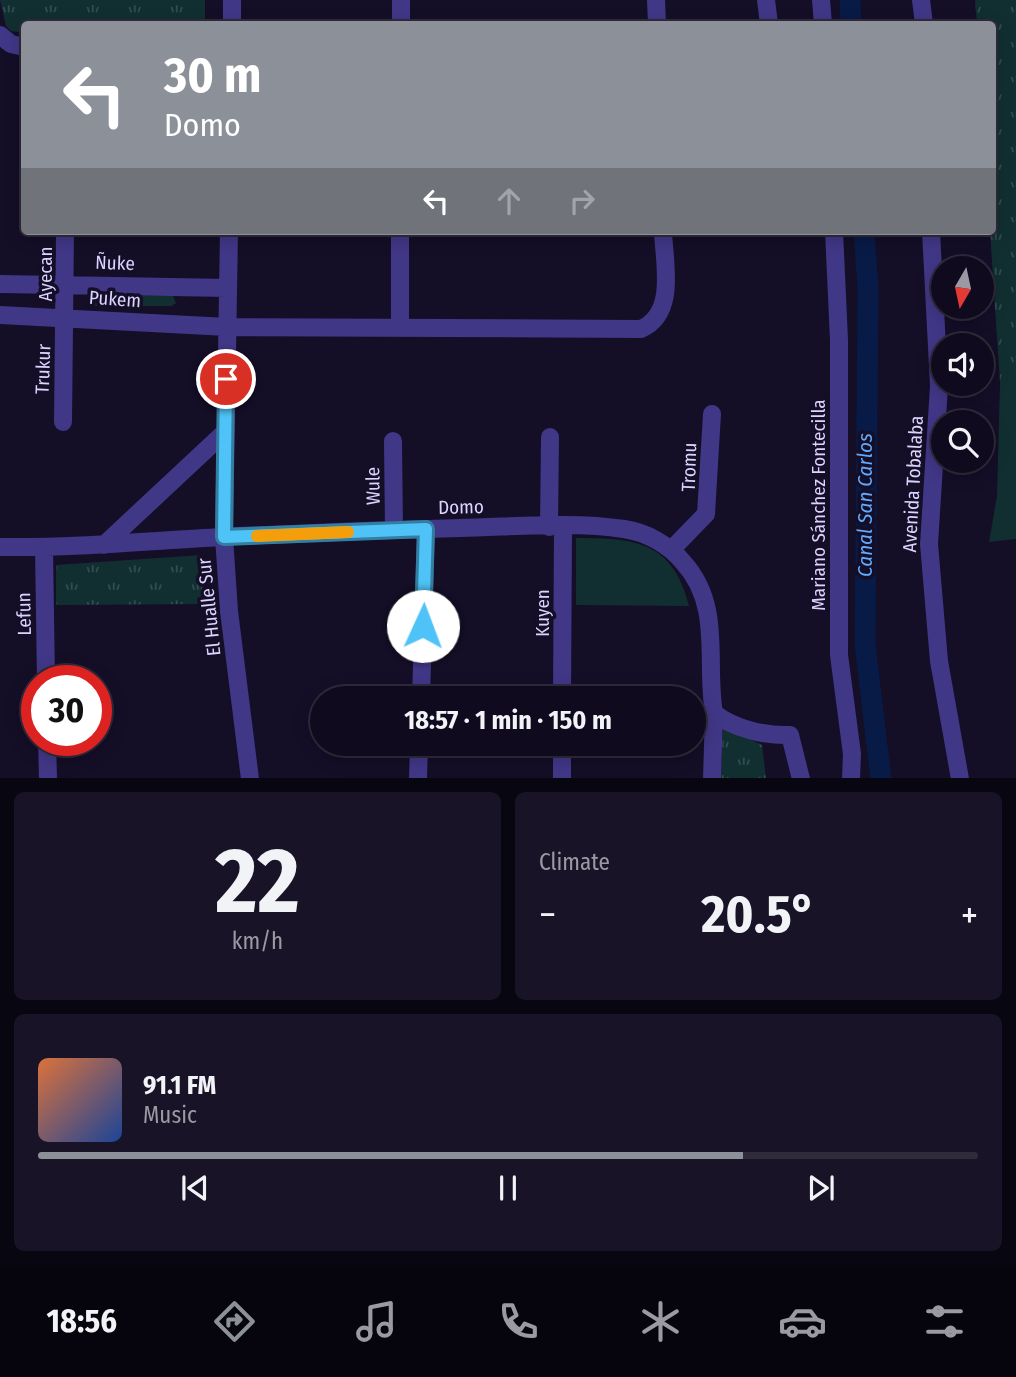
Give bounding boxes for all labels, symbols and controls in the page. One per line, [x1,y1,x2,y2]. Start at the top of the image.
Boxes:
text: 30 m [164,46,262,105]
icon: left [49,49,140,140]
text: Domo [164,106,241,144]
icon: left [417,182,455,220]
icon: ahead [490,182,528,220]
icon: right [563,182,601,220]
street label: Ayecan [34,246,57,302]
street label: Ñuke [95,251,135,275]
north arrow [931,256,994,318]
map controls [931,256,994,473]
street label: Pukem [88,286,142,312]
button: sound [931,333,994,396]
street label: Trukur [31,343,55,394]
pin [196,349,256,409]
icon: arrive [207,360,245,398]
street label: Mariano Sánchez Fontecilla [807,399,830,611]
button: search [931,410,994,473]
street label: Avenida Tobalaba [898,415,928,553]
water label: Canal San Carlos [852,433,878,577]
street label: Tromu [677,442,701,492]
street label: Wule [361,467,385,505]
street label: Domo [438,495,484,519]
street label: El Hualle Sur [192,556,226,657]
position arrow [386,589,460,663]
street label: Kuyen [531,589,554,637]
street label: Lefun [12,592,36,636]
speed limit sign: 30 [21,665,112,756]
text: 18:57 · 1 min · 150 m [404,705,612,736]
text: 22 [215,827,300,936]
text: Climate [539,848,610,876]
text: 20.5° [701,883,816,946]
text: − [539,892,556,938]
text: + [961,892,978,938]
text: km/h [232,927,283,955]
text: 91.1 FM [143,1070,216,1101]
text: Music [143,1101,197,1129]
icon: previous [176,1169,214,1207]
icon: pause [489,1169,527,1207]
icon: next [802,1169,840,1207]
icon: directions [210,1297,259,1346]
icon: music [352,1297,401,1346]
icon: phone [494,1297,543,1346]
icon: climate [636,1297,685,1346]
icon: car [778,1297,827,1346]
icon: filters [920,1297,969,1346]
text: 18:56 [47,1302,117,1340]

